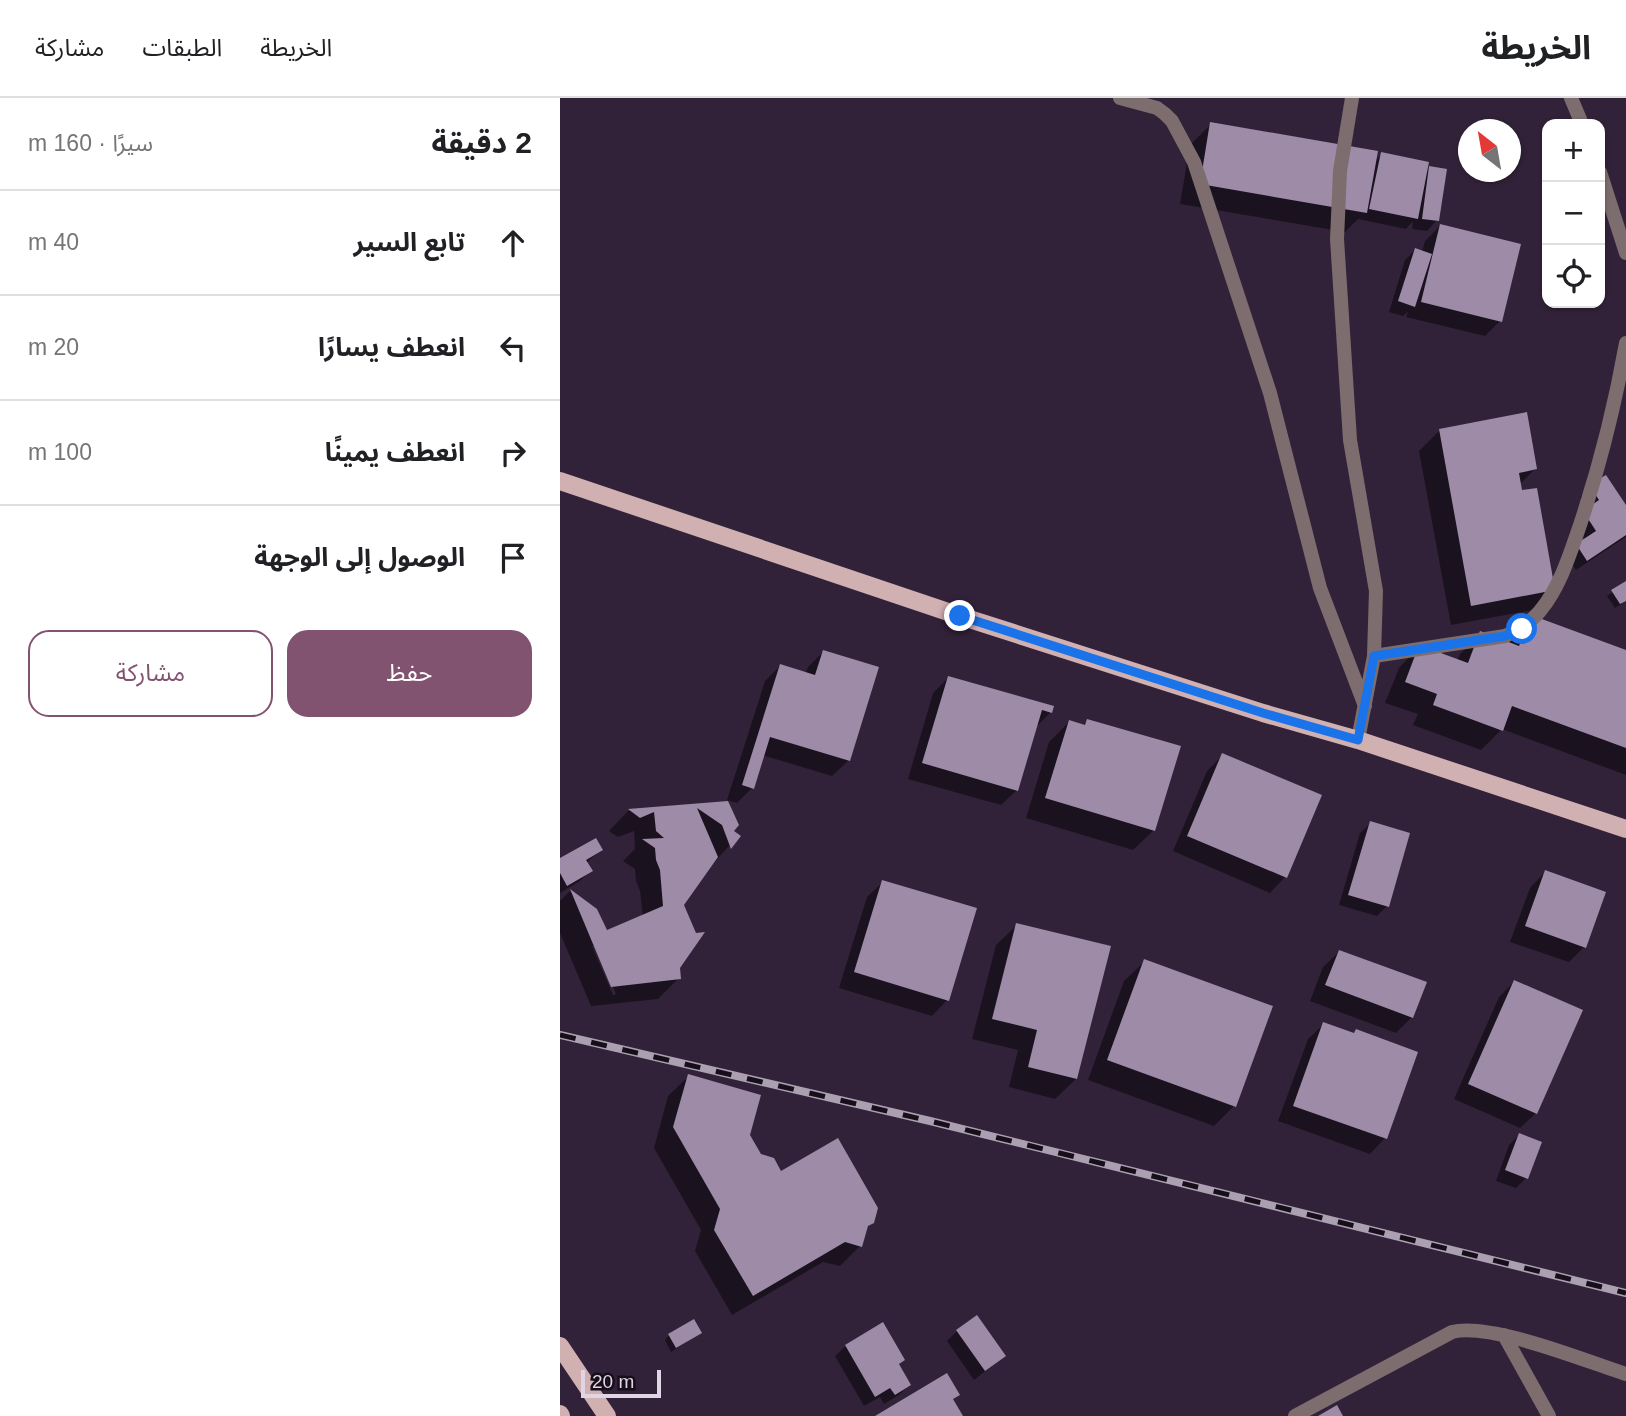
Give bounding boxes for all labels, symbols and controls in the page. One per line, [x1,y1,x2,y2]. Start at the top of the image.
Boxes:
text: الخريطة [1481,29,1591,66]
text: مشاركة [35,34,104,61]
text: الطبقات [142,34,222,61]
text: الخريطة [260,34,332,61]
north arrow [1458,119,1521,182]
map controls [1542,119,1605,308]
button: + [1542,119,1605,182]
text: 2 دقيقة [431,126,532,159]
text: سيرًا · 160 m [28,130,153,156]
button: − [1542,182,1605,245]
icon: ahead [494,224,532,262]
text: تابع السير [353,227,465,257]
text: 40 m [28,229,79,255]
button: locate [1542,245,1605,308]
icon: left [494,329,532,367]
text: انعطف يسارًا [318,332,465,362]
text: 20 m [28,334,79,360]
icon: right [494,434,532,472]
text: انعطف يمينًا [325,437,465,467]
text: 100 m [28,439,92,465]
icon: arrive [494,539,532,577]
text: الوصول إلى الوجهة [254,542,465,572]
route end [944,600,975,631]
route start [1506,613,1537,644]
button: مشاركة [28,630,273,717]
button: حفظ [287,630,532,717]
scale bar [581,1367,662,1399]
text: 20 m [592,1371,634,1392]

